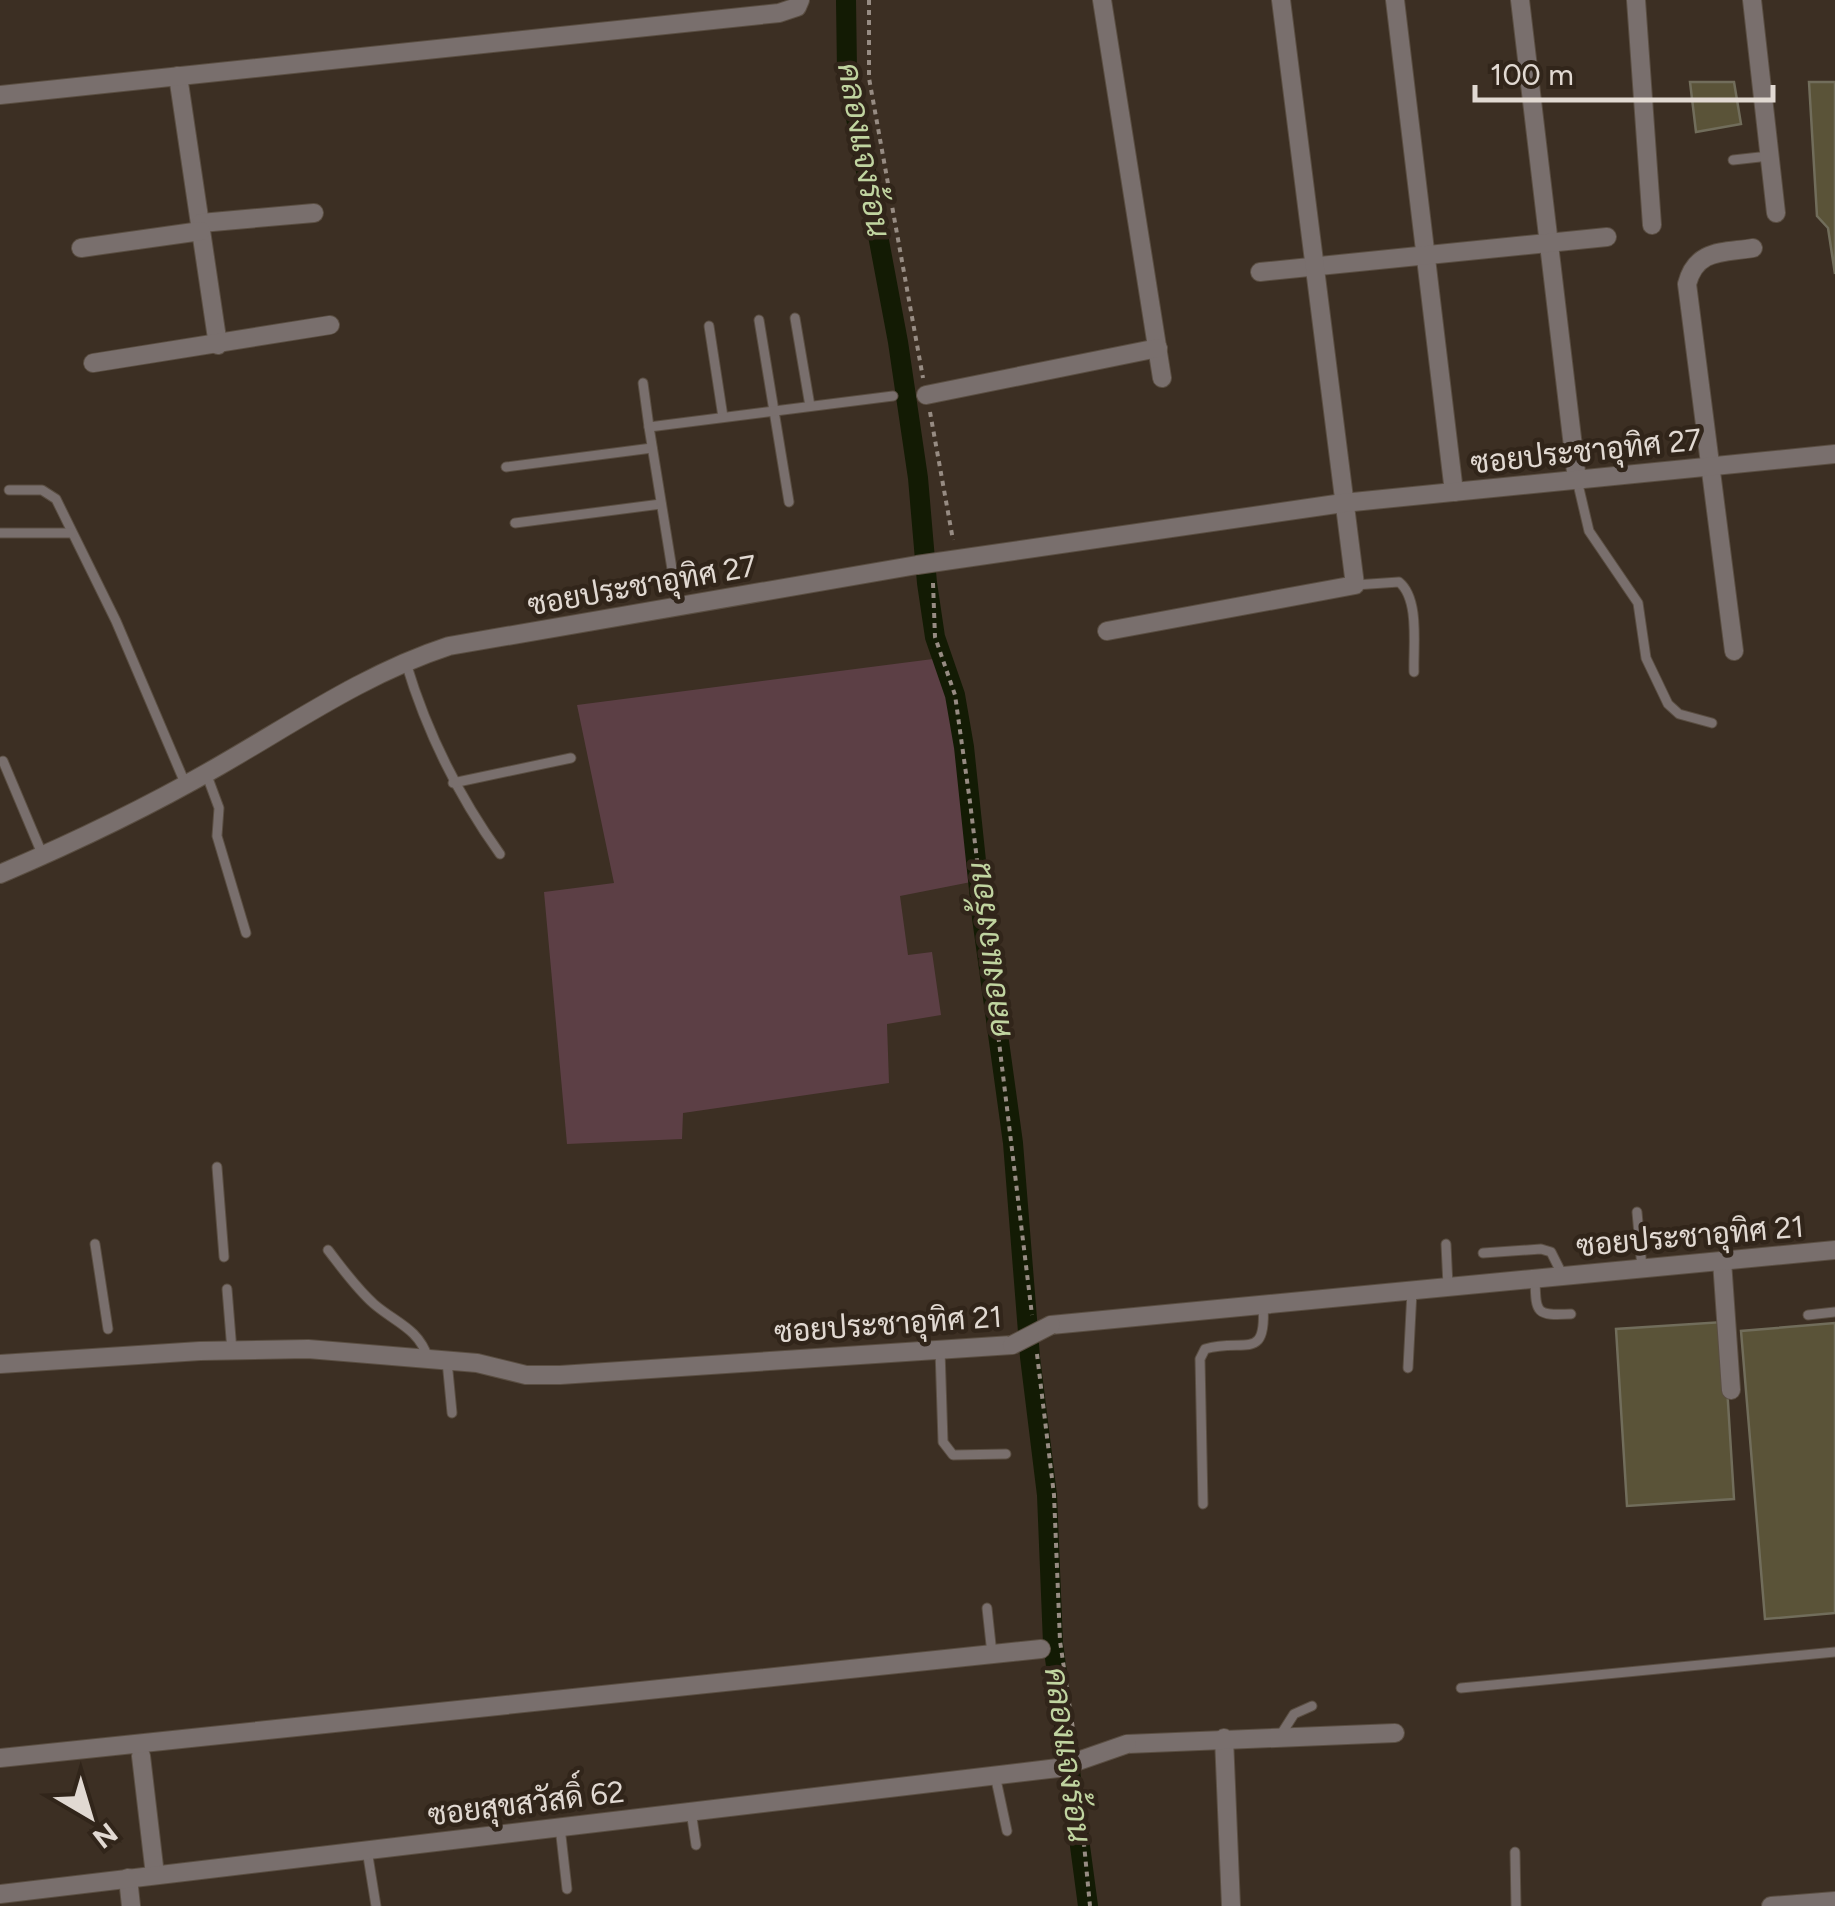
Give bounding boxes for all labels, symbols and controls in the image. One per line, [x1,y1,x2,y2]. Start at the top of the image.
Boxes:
scale bar [1475,40,1772,102]
text: 100 m [1490,56,1574,93]
water label: คลองแจงร้อน [830,59,900,240]
street label: ซอยประชาอุทิศ 27 [1469,420,1704,484]
street label: ซอยประชาอุทิศ 27 [525,547,760,626]
water label: คลองแจงร้อน [957,860,1019,1040]
street label: ซอยประชาอุทิศ 21 [1575,1208,1806,1267]
street label: ซอยประชาอุทิศ 21 [773,1298,1003,1353]
water label: คลองแจงร้อน [1037,1665,1101,1845]
street label: ซอยสุขสวัสดิ์ 62 [425,1765,627,1836]
north arrow [40,1766,140,1866]
text: N [86,1816,124,1856]

